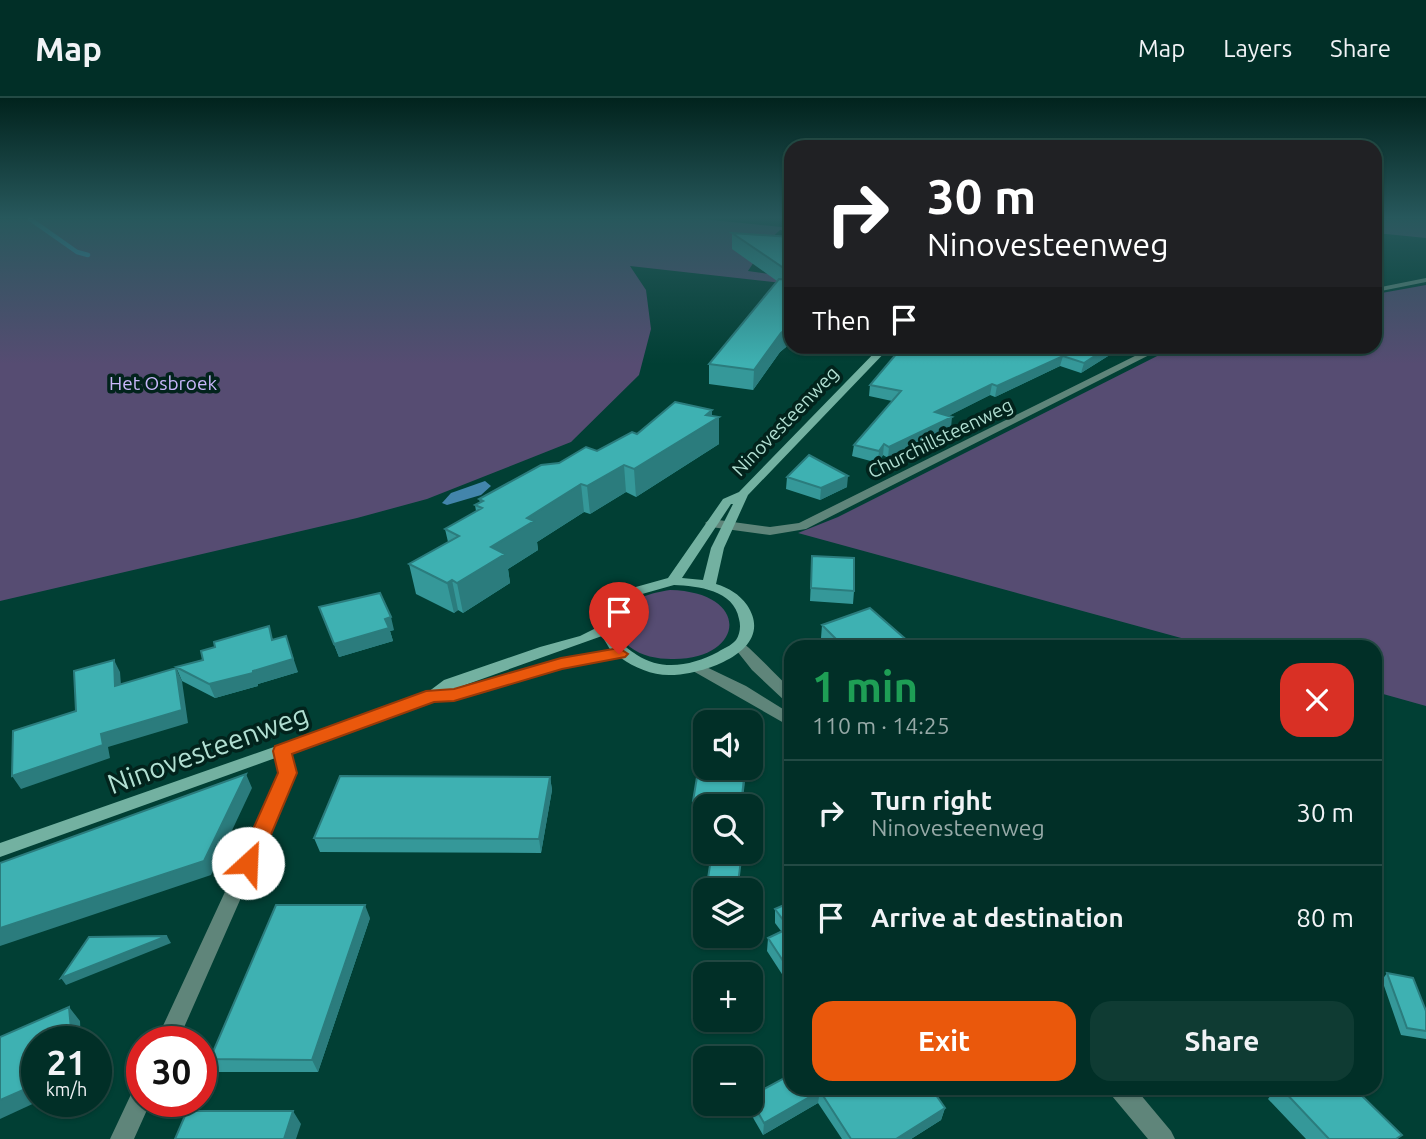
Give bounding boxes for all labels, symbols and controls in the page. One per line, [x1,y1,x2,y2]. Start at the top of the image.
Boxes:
text: Map [35,30,102,67]
text: Map [1138,35,1185,62]
text: Layers [1223,35,1292,62]
text: Share [1330,35,1391,62]
icon: right [812,168,903,259]
text: 30 m [927,168,1036,223]
text: Ninovesteenweg [927,226,1169,262]
icon: arrive [885,301,923,339]
text: Then [812,306,871,335]
street label: Ninovesteenweg [727,362,843,480]
park label: Het Osbroek [109,372,217,394]
street label: Churchillsteenweg [864,393,1016,483]
pin [589,582,649,654]
icon: arrive [600,593,638,631]
text: 1 min [812,663,918,710]
button: close [1280,663,1354,737]
street label: Ninovesteenweg [103,698,312,799]
map controls [693,710,763,1116]
button: sound [693,710,763,780]
text: 110 m · 14:25 [812,713,950,738]
text: Turn right [871,786,992,815]
button: search [693,794,763,864]
icon: right [812,794,850,832]
text: 30 m [1296,798,1354,827]
text: Ninovesteenweg [871,815,1045,840]
position arrow [211,826,285,900]
button: layers [693,878,763,948]
icon: arrive [812,899,850,937]
text: Arrive at destination [871,903,1124,932]
text: 80 m [1296,903,1354,932]
button: + [693,962,763,1032]
button: Exit [812,1001,1076,1081]
button: Share [1090,1001,1354,1081]
speed limit sign: 30 [126,1026,217,1117]
text: 21 [47,1042,86,1082]
button: − [693,1046,763,1116]
text: km/h [46,1079,87,1099]

